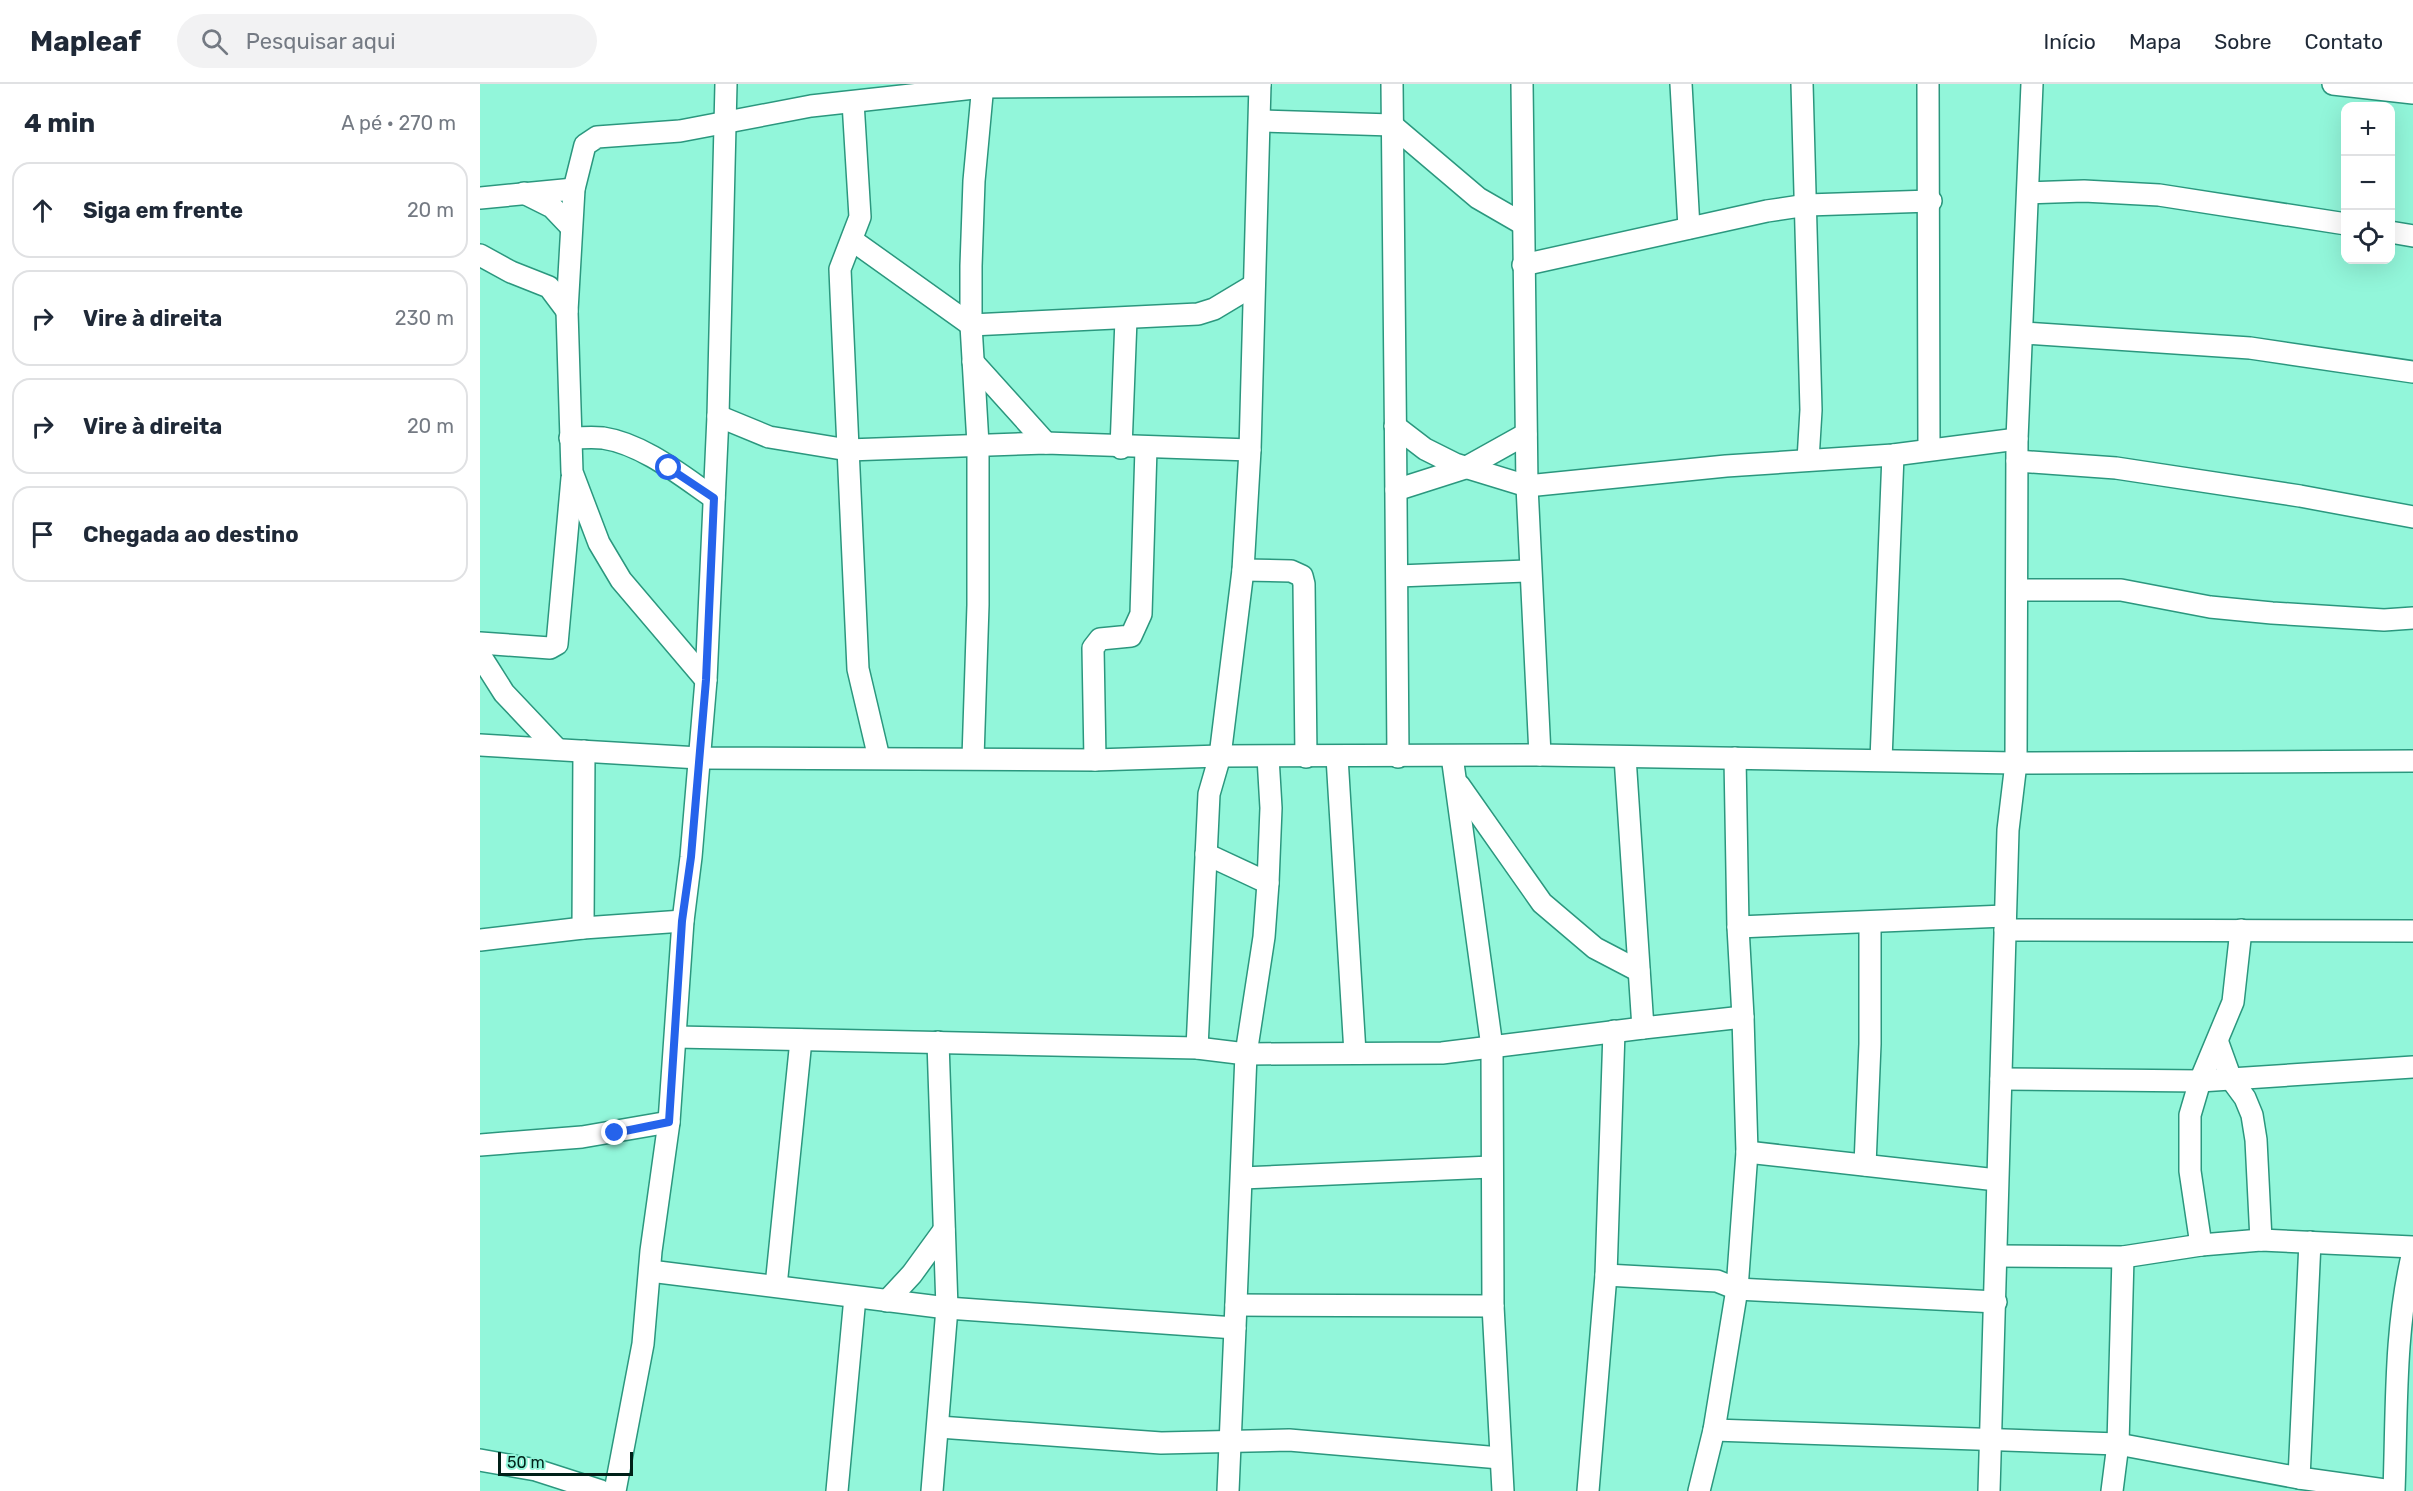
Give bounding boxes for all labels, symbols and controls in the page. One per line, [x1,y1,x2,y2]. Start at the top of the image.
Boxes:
search box [177,14,597,68]
text: Mapleaf [30,25,141,58]
icon: search [198,25,231,58]
text: Pesquisar aqui [246,28,395,55]
text: Início [2044,29,2096,54]
text: Mapa [2129,29,2181,54]
text: Sobre [2214,29,2271,54]
text: Contato [2304,29,2383,54]
map controls [2341,102,2395,264]
button: + [2341,102,2395,156]
text: 4 min [24,108,95,139]
text: A pé · 270 m [341,111,456,135]
button: − [2341,156,2395,210]
icon: ahead [26,194,59,227]
text: Siga em frente [83,197,243,224]
text: 20 m [407,198,454,222]
button: locate [2341,210,2395,264]
icon: right [26,302,59,335]
text: Vire à direita [83,305,222,332]
text: 230 m [395,306,454,330]
icon: right [26,410,59,443]
text: Vire à direita [83,413,222,440]
text: 20 m [407,414,454,438]
route start [655,454,681,480]
icon: arrive [26,518,59,551]
text: Chegada ao destino [83,521,299,548]
route end [601,1119,627,1145]
scale bar [498,1449,633,1476]
text: 50 m [507,1453,545,1472]

